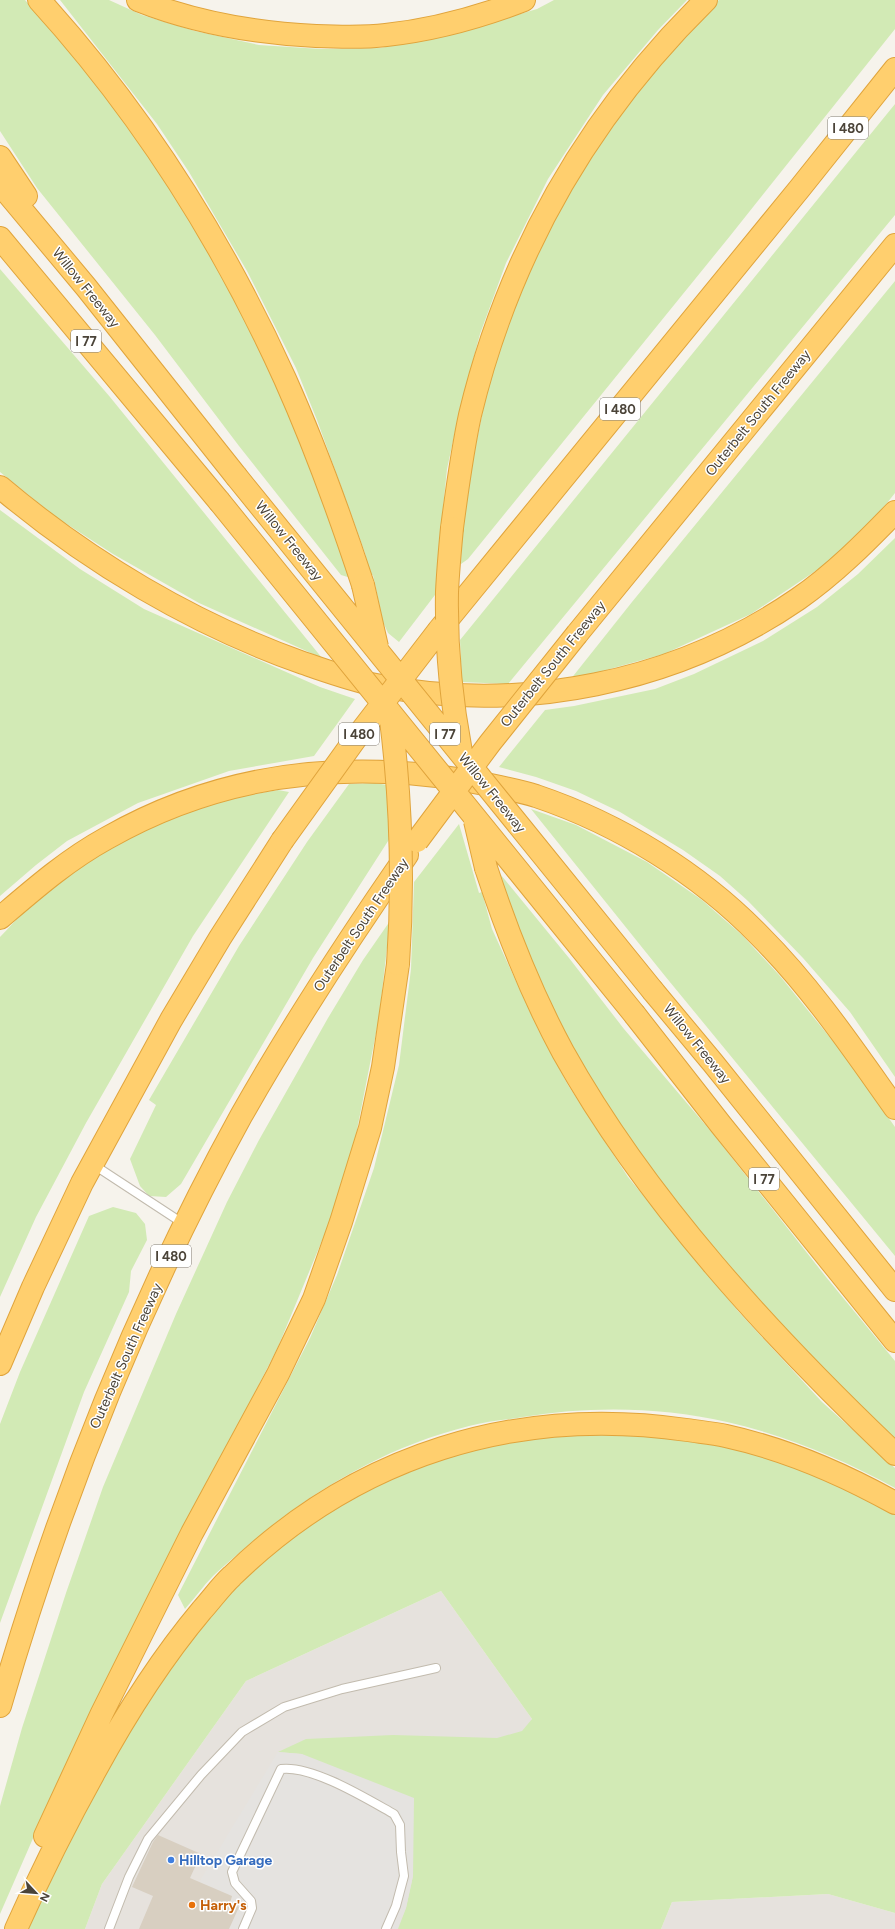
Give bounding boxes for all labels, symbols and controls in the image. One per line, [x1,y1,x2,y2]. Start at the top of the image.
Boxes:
road number: I 480 [828,117,868,139]
street label: Willow Freeway [49,245,124,332]
road number: I 77 [71,330,101,352]
street label: Outerbelt South Freeway [702,346,815,480]
road number: I 480 [600,398,640,420]
street label: Willow Freeway [252,498,327,585]
street label: Outerbelt South Freeway [497,597,610,731]
road number: I 480 [339,723,379,745]
road number: I 77 [430,723,460,745]
street label: Willow Freeway [455,750,530,837]
street label: Outerbelt South Freeway [310,854,412,995]
street label: Willow Freeway [660,1001,735,1088]
road number: I 77 [749,1168,779,1190]
road number: I 480 [151,1245,191,1267]
street label: Outerbelt South Freeway [86,1280,166,1431]
place label: Hilltop Garage [179,1852,272,1869]
marker: Hilltop Garage [166,1855,176,1865]
north arrow [16,1873,56,1913]
text: N [37,1890,52,1904]
place label: Harry's [200,1897,247,1914]
marker: Harry's [187,1900,197,1910]

